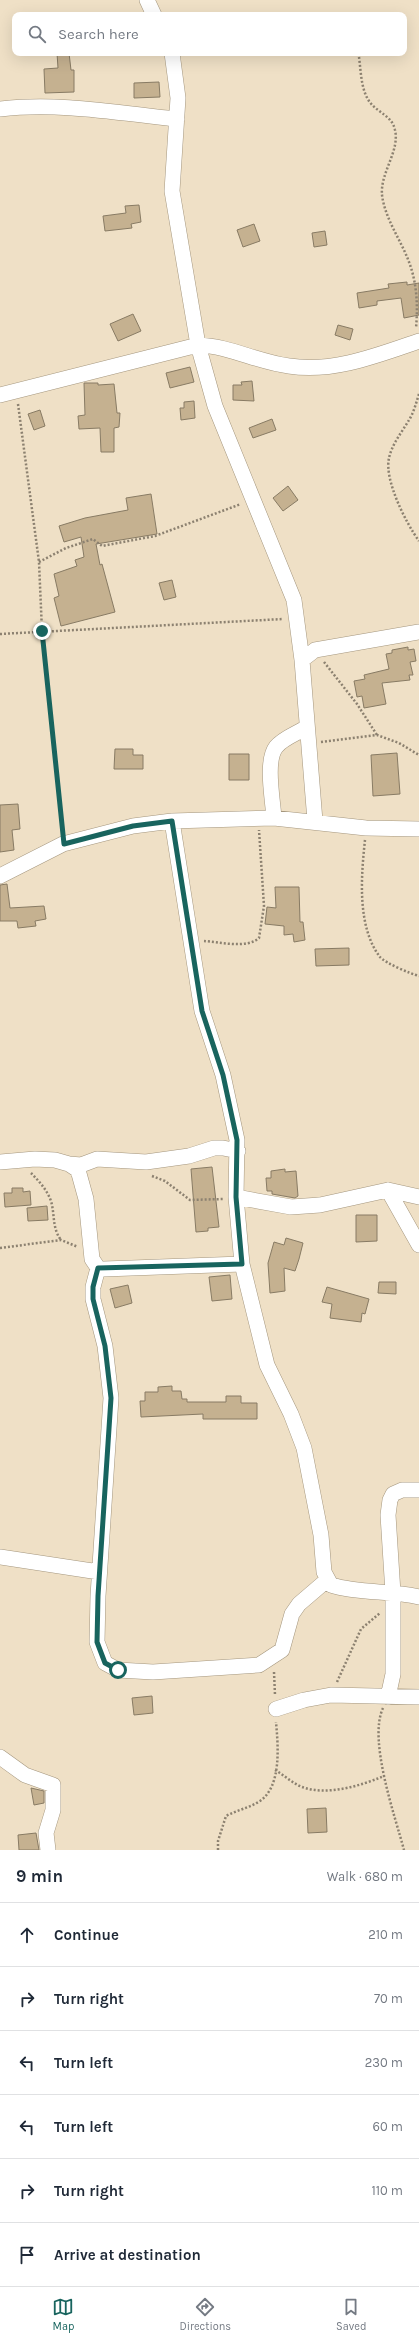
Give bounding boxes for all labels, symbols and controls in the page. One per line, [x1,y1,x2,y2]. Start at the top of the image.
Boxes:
search box [12,12,407,56]
icon: search [26,23,48,45]
text: Search here [58,25,139,43]
route end [33,622,51,640]
route start [109,1661,127,1679]
text: 9 min [16,1866,63,1886]
text: Walk · 680 m [327,1869,403,1884]
icon: ahead [16,1924,38,1946]
text: Continue [54,1926,119,1944]
text: 210 m [368,1927,403,1942]
icon: right [16,1988,38,2010]
text: Turn right [54,1990,124,2008]
text: 70 m [374,1991,403,2006]
icon: left [16,2052,38,2074]
text: Turn left [54,2054,113,2072]
text: 230 m [365,2055,403,2070]
icon: left [16,2116,38,2138]
text: Turn left [54,2118,113,2136]
text: 60 m [373,2119,403,2134]
icon: right [16,2180,38,2202]
text: Turn right [54,2182,124,2200]
text: 110 m [371,2183,403,2198]
icon: arrive [16,2244,38,2266]
text: Arrive at destination [54,2246,201,2264]
tab: Map [52,2296,74,2333]
tab: Directions [179,2296,231,2333]
tab: Saved [336,2296,367,2333]

